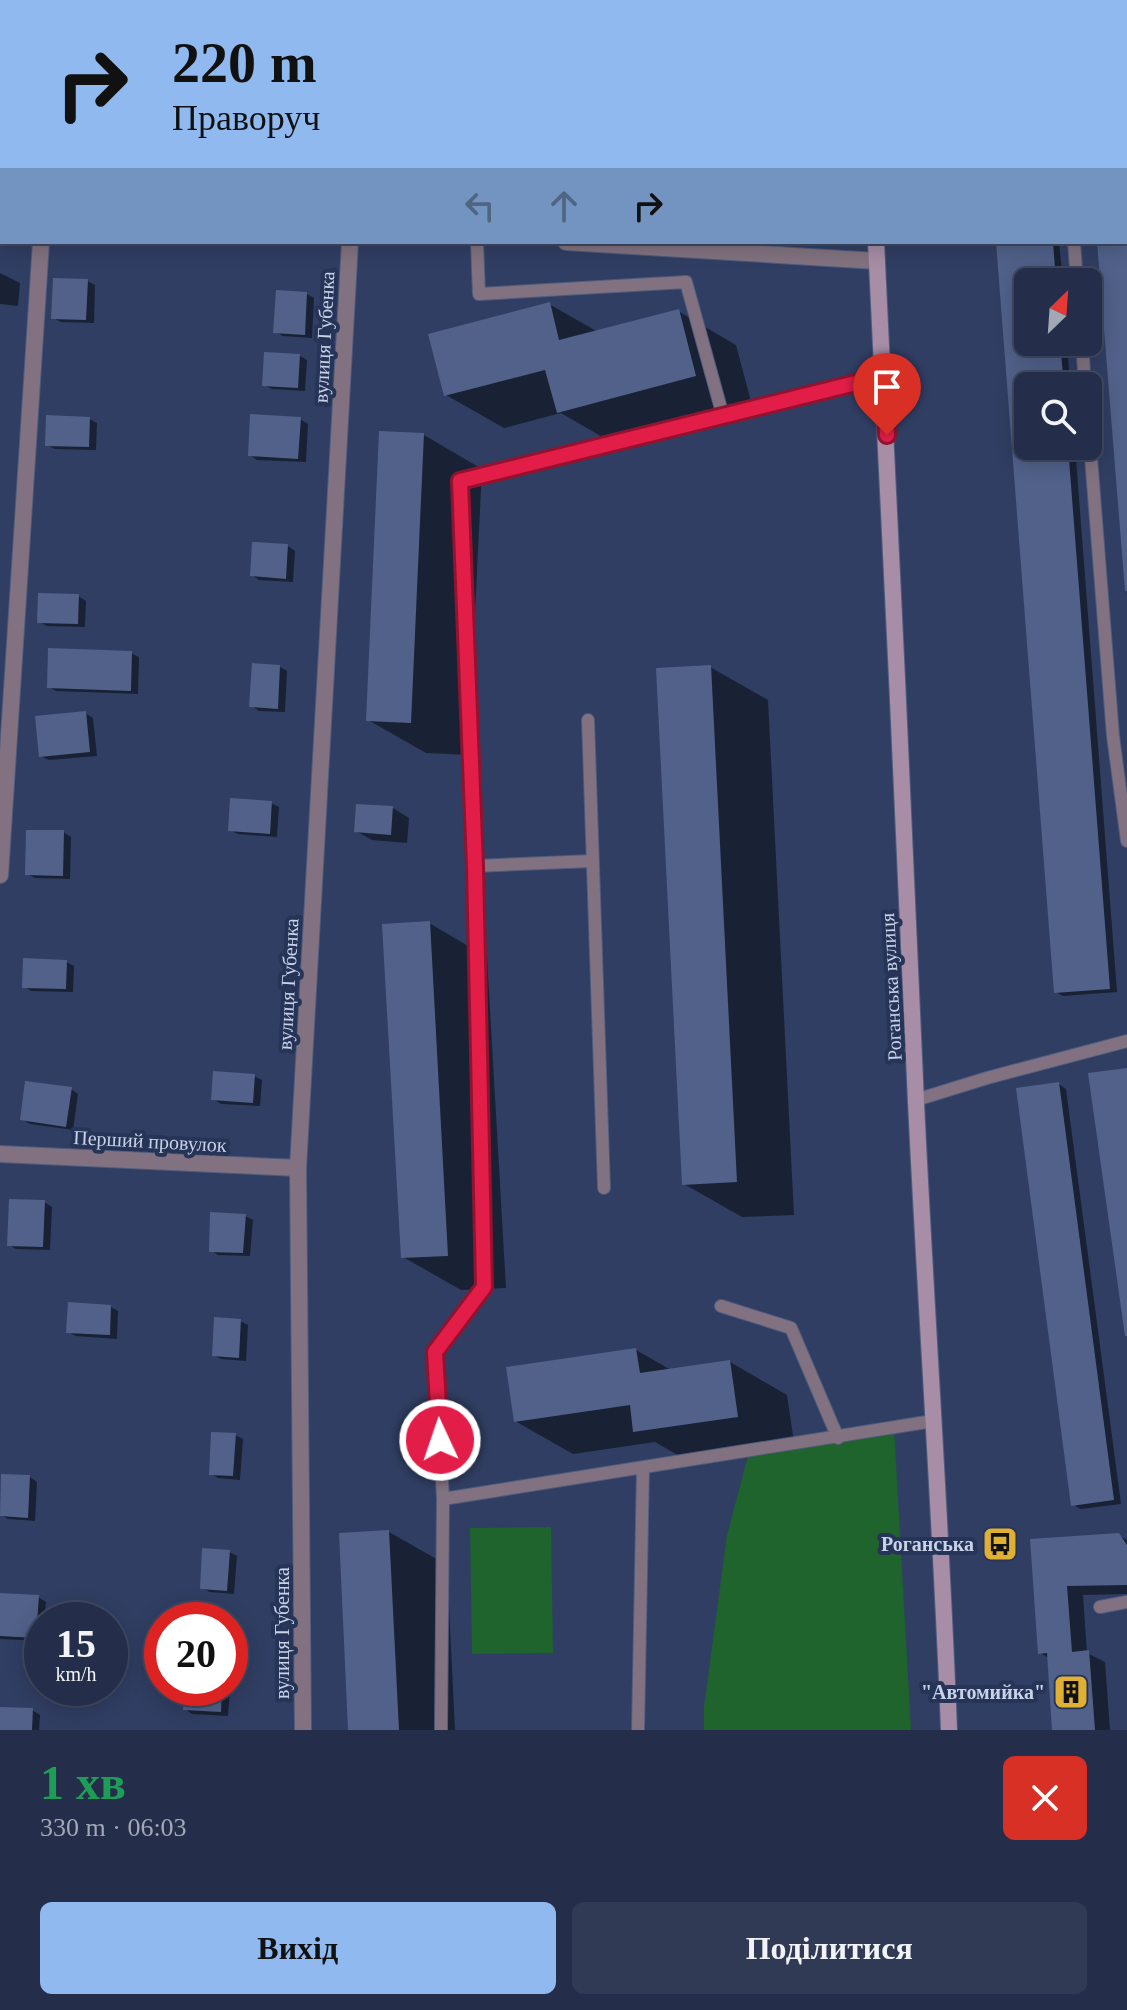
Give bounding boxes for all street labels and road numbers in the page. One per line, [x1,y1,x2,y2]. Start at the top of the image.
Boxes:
street label: вулиця Губенка [310,271,339,403]
street label: Роганська вулиця [876,912,907,1062]
street label: вулиця Губенка [274,918,303,1050]
street label: Перший провулок [73,1126,227,1157]
street label: вулиця Губенка [271,1567,294,1699]

